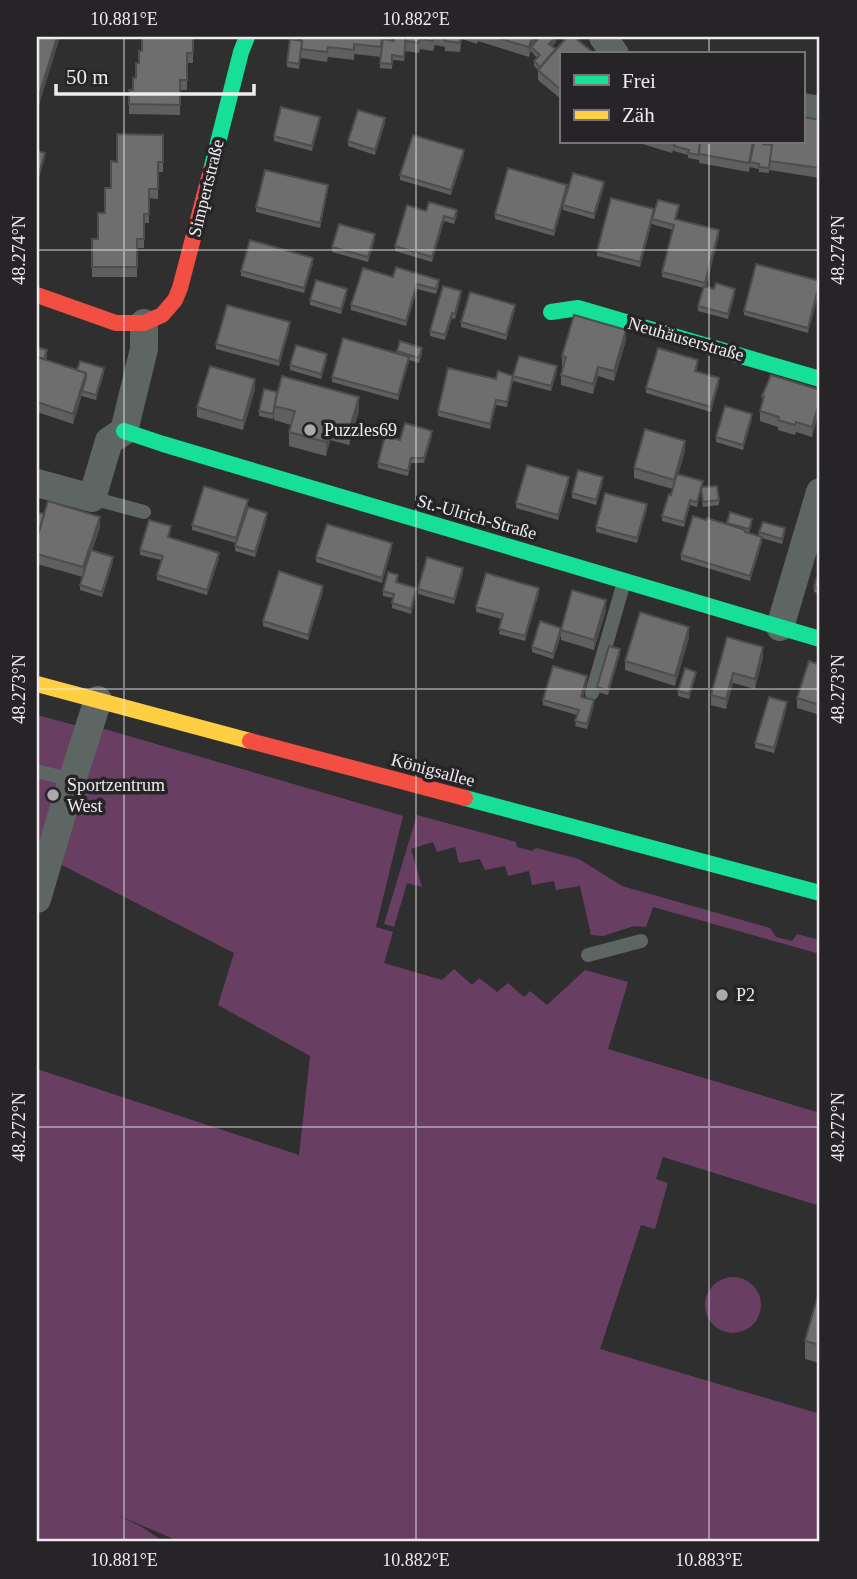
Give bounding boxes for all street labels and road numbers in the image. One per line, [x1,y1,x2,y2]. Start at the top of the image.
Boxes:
street label: Simpertstraße [184,137,228,239]
street label: Neuhäuserstraße [626,313,746,365]
street label: St.-Ulrich-Straße [415,490,539,544]
street label: Königsallee [389,749,477,791]

